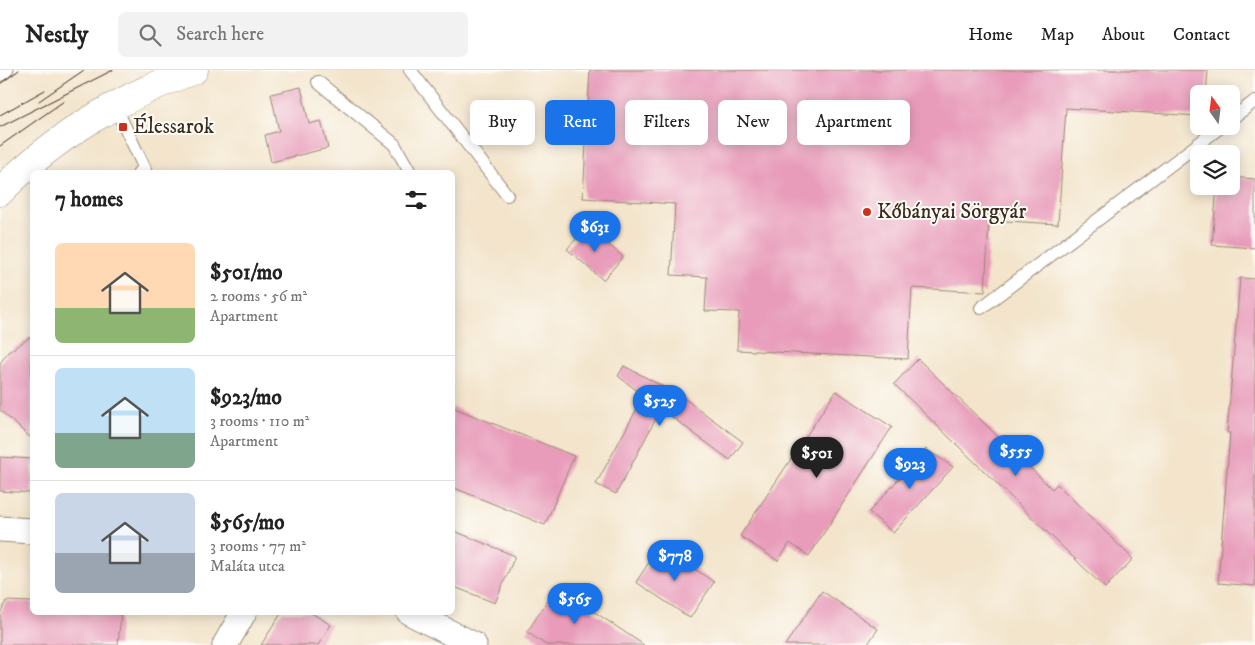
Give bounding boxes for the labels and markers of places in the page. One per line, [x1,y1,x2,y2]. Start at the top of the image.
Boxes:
place label: Élessarok [133,113,215,140]
marker: Élessarok [117,121,129,133]
place label: Kőbányai Sörgyár [877,199,1026,225]
marker: Kőbányai Sörgyár [861,206,873,218]
pin: $631 [565,210,625,253]
pin: $525 [630,384,690,427]
pin: $555 [986,434,1046,477]
pin: $501 [787,436,847,479]
pin: $923 [880,448,940,490]
pin: $778 [645,540,705,582]
pin: $565 [545,582,605,625]

